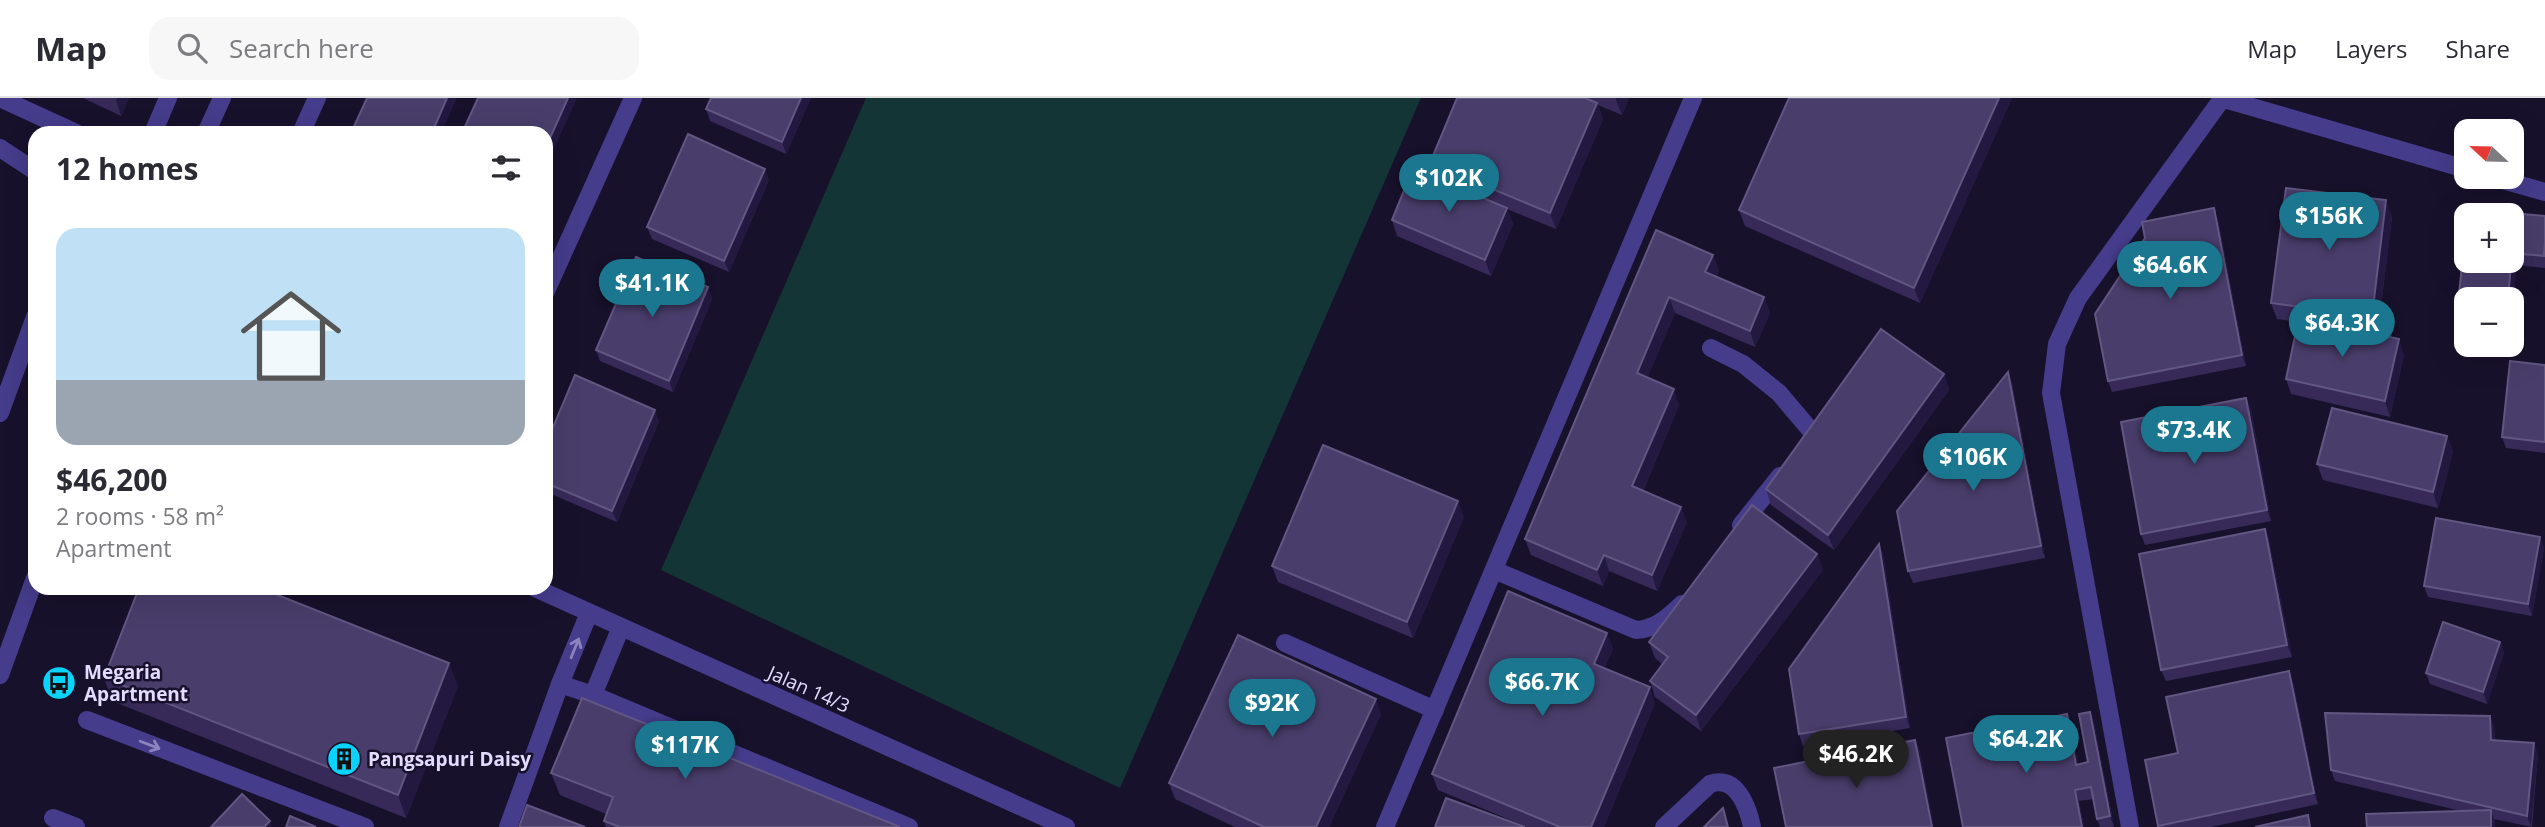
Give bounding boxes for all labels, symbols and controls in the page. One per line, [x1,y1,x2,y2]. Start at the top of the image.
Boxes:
search box [149,17,639,80]
text: Map [35,26,107,71]
icon: search [173,29,211,67]
text: Search here [229,30,374,66]
text: Map [2247,32,2297,65]
text: Layers [2335,32,2408,65]
text: Share [2446,32,2510,65]
north arrow [2454,119,2524,189]
map controls [2454,119,2524,357]
text: 12 homes [56,148,199,189]
icon: filters [487,149,525,187]
pin: $102K [1400,155,1498,214]
text: $102K [1415,161,1483,193]
pin: $156K [2280,192,2378,252]
text: $156K [2295,199,2363,231]
button: + [2454,203,2524,273]
pin: $64.6K [2113,242,2227,301]
text: $64.6K [2133,248,2207,280]
pin: $41.1K [595,260,709,319]
text: $41.1K [615,266,689,298]
icon: home [228,273,354,399]
button: − [2454,287,2524,357]
pin: $64.3K [2285,300,2399,359]
text: $64.3K [2305,306,2379,338]
pin: $73.4K [2137,406,2251,466]
text: $73.4K [2157,413,2231,445]
pin: $106K [1924,434,2022,493]
text: $106K [1939,440,2007,472]
text: $46,200 [56,459,167,500]
text: 2 rooms · 58 m² [56,500,224,532]
text: Apartment [56,532,172,564]
one-way arrow [569,638,582,660]
pin: $66.7K [1485,658,1599,718]
place label: Megaria Apartment [84,659,188,707]
street label: Jalan 14/3 [762,659,854,719]
bus stop icon: Megaria Apartment [40,664,78,702]
text: $66.7K [1505,665,1579,697]
pin: $92K [1231,680,1313,739]
text: $92K [1245,686,1299,718]
pin: $64.2K [1969,716,2083,775]
pin: $117K [636,722,734,781]
text: $64.2K [1989,722,2063,754]
text: $117K [651,728,719,760]
pin: $46.2K [1799,730,1913,790]
text: $46.2K [1819,737,1893,769]
one-way arrow [139,739,161,752]
building icon: Pangsapuri Daisy [325,740,363,778]
place label: Pangsapuri Daisy [368,746,531,772]

